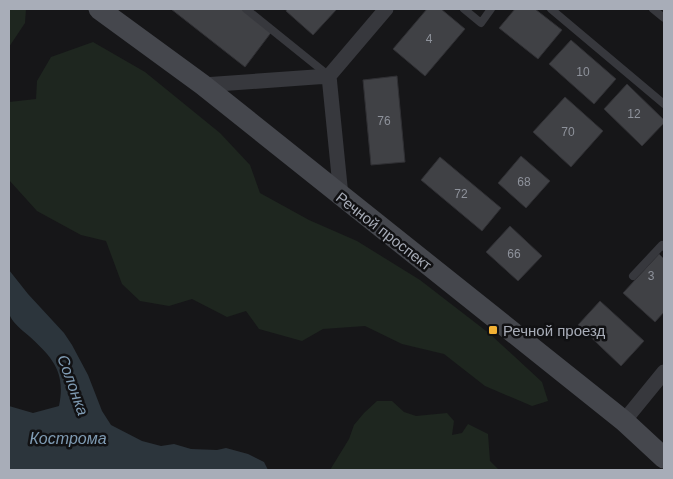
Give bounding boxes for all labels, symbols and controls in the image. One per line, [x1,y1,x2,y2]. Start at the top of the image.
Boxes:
house number: 4 [426,32,433,46]
house number: 10 [576,65,590,79]
house number: 12 [627,107,641,121]
house number: 76 [377,114,391,128]
house number: 70 [561,125,575,139]
house number: 68 [517,175,531,189]
house number: 72 [454,187,468,201]
street label: Речной проспект [333,188,435,274]
house number: 66 [507,247,521,261]
house number: 3 [648,269,655,283]
place label: Речной проезд [503,322,606,339]
marker: Речной проезд [487,324,499,336]
water label: Солонка [54,352,92,418]
water label: Кострома [29,430,107,447]

